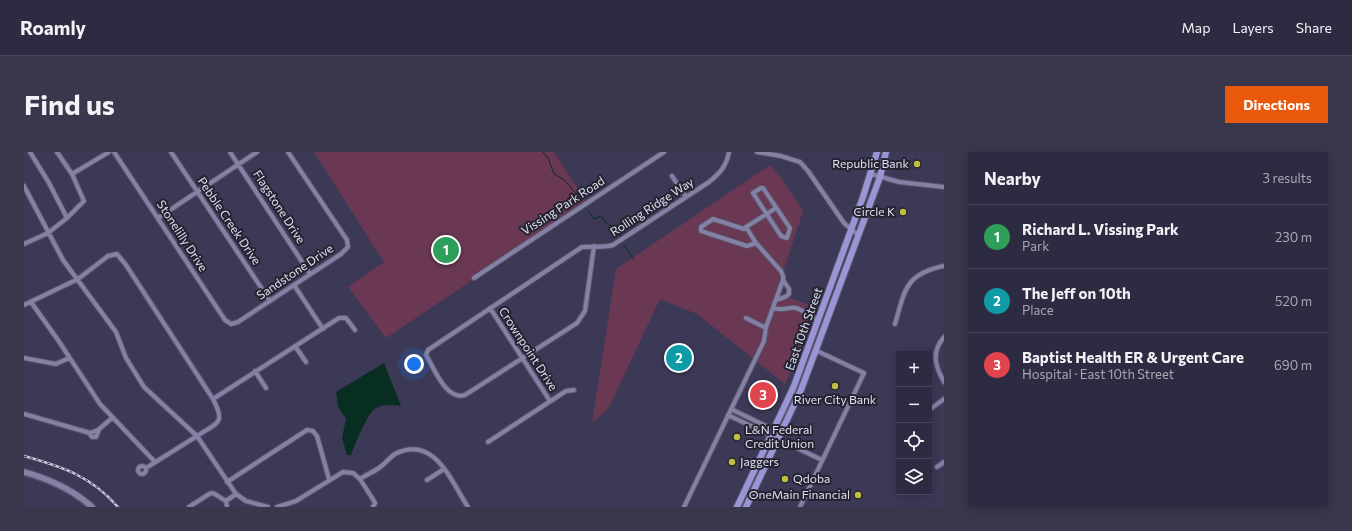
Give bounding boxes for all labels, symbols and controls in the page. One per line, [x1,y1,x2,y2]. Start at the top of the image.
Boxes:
text: Roamly [20,16,86,39]
text: Map [1182,19,1210,36]
text: Layers [1232,19,1274,36]
text: Share [1296,19,1332,36]
button: Directions [1225,86,1328,123]
text: Find us [24,87,115,121]
place label: Republic Bank [832,156,909,170]
marker: Republic Bank [912,159,922,169]
street label: Flagstone Drive [251,167,309,246]
text: Nearby [984,168,1041,189]
text: 3 results [1263,170,1312,186]
street label: Vissing Park Road [518,173,607,237]
street label: Pebble Creek Drive [195,174,264,267]
street label: Rolling Ridge Way [607,174,696,238]
street label: Stonelilly Drive [155,197,211,274]
place label: Circle K [853,204,895,218]
marker: Circle K [898,207,908,217]
text: Richard L. Vissing Park [1022,220,1179,238]
text: 1 [994,229,1000,245]
text: 230 m [1275,229,1312,245]
pin: 1 [433,235,459,265]
text: Park [1022,238,1049,254]
street label: Sandstone Drive [254,240,335,302]
text: The Jeff on 10th [1022,284,1131,302]
street label: East 10th Street [782,285,825,372]
text: 2 [993,293,1001,309]
text: 520 m [1275,293,1312,309]
text: Place [1022,302,1054,318]
street label: Crownpoint Drive [497,304,561,393]
pin: 2 [666,343,692,373]
text: Baptist Health ER & Urgent Care [1022,348,1244,366]
map controls [896,351,932,495]
button: + [896,351,932,387]
your location [404,354,424,374]
text: 3 [993,357,1001,373]
text: 690 m [1274,357,1312,373]
text: Hospital · East 10th Street [1022,366,1174,382]
pin: 3 [750,380,776,410]
marker: River City Bank [830,381,840,391]
button: − [896,387,932,423]
place label: River City Bank [794,392,877,406]
place label: L&N Federal Credit Union [745,422,814,450]
button: locate [896,423,932,459]
marker: L&N Federal Credit Union [732,432,742,442]
place label: Jaggers [740,454,779,469]
marker: Jaggers [727,457,737,467]
button: layers [896,459,932,495]
place label: Qdoba [793,471,830,485]
marker: Qdoba [780,474,790,484]
place label: OneMain Financial [749,487,850,501]
marker: OneMain Financial [853,490,863,500]

